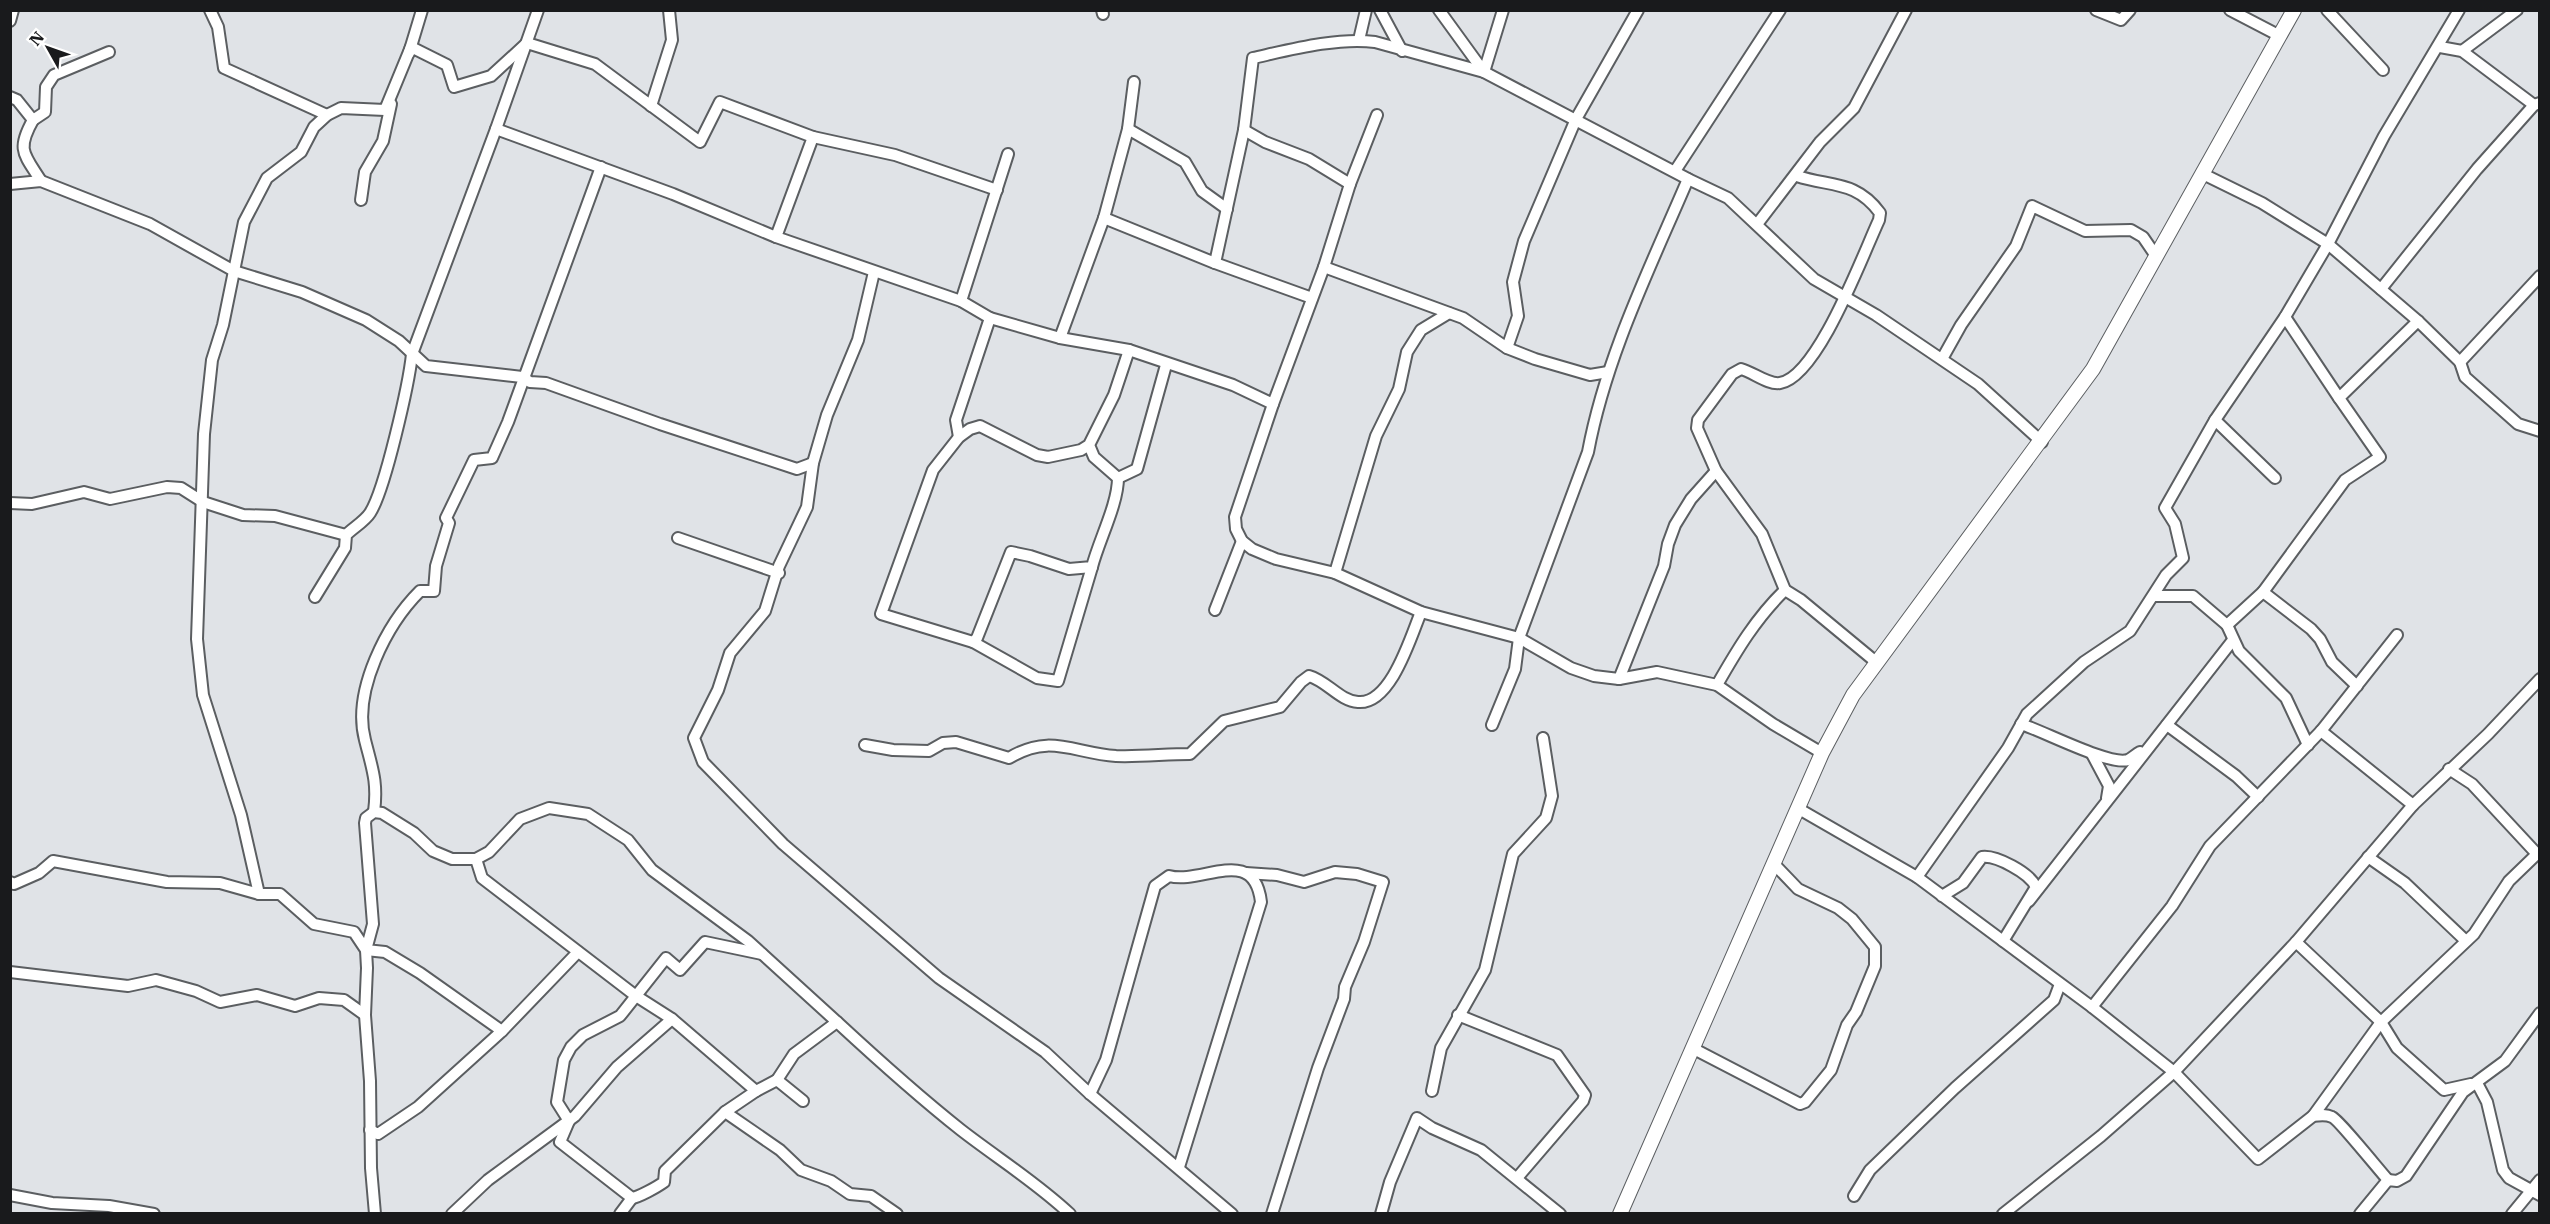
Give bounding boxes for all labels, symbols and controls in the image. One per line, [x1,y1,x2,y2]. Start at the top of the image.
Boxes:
north arrow [18,18,78,78]
text: N [25,27,48,50]

